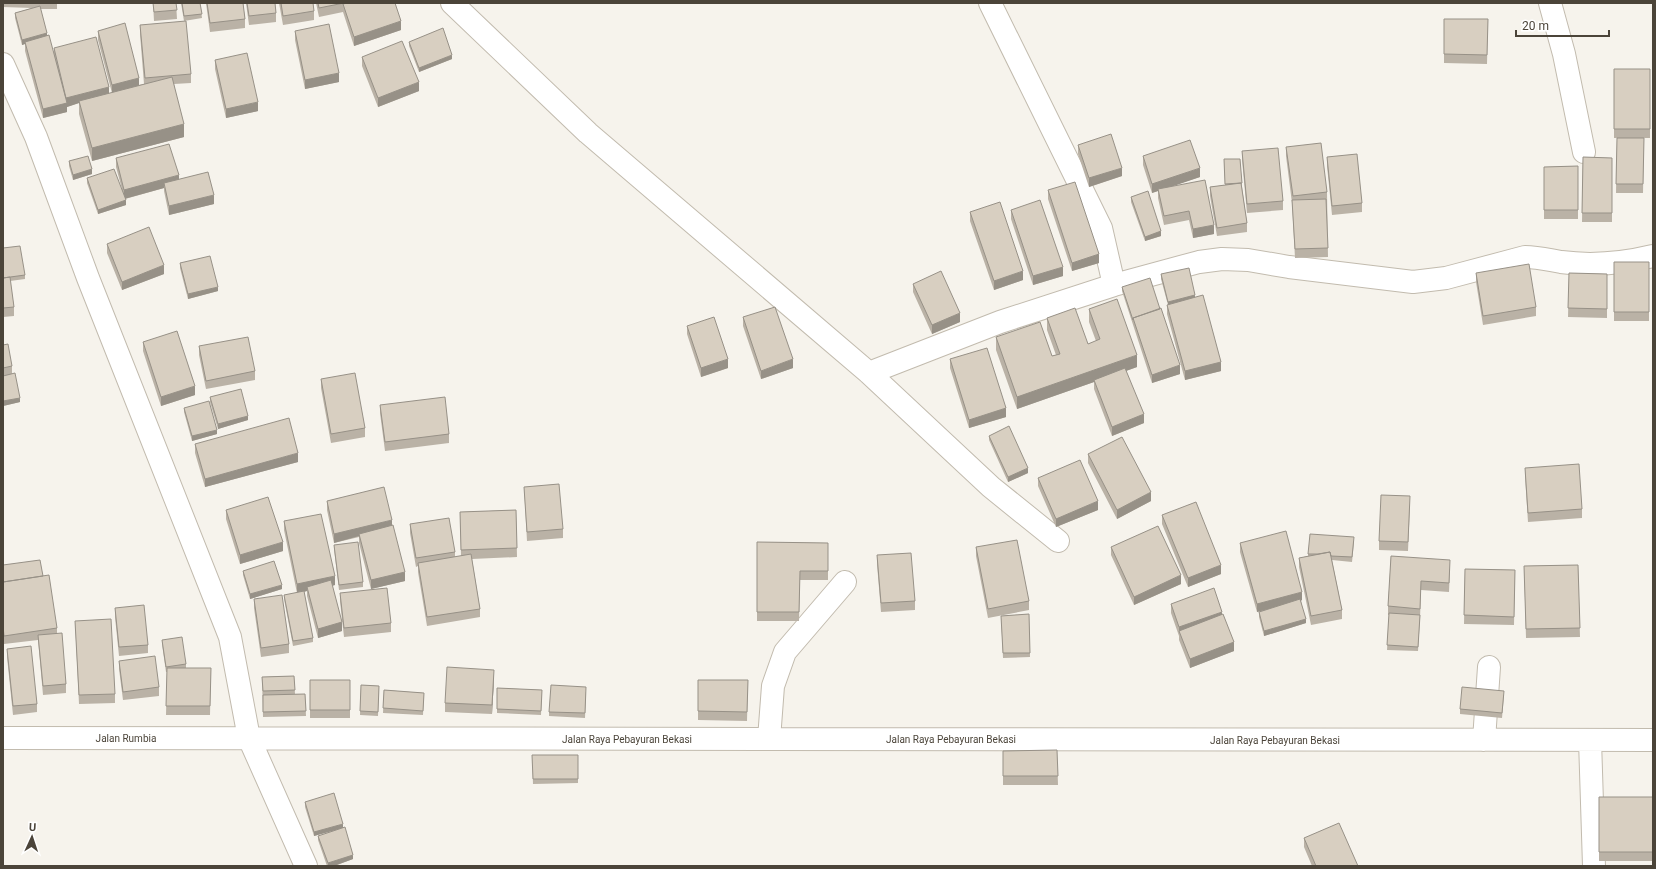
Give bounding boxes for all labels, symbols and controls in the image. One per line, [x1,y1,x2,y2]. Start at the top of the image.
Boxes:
scale bar [1516,12,1609,38]
text: 20 m [1522,19,1549,33]
street label: Jalan Rumbia [96,733,156,744]
street label: Jalan Raya Pebayuran Bekasi [562,734,692,745]
street label: Jalan Raya Pebayuran Bekasi [886,734,1016,745]
street label: Jalan Raya Pebayuran Bekasi [1210,735,1340,746]
north arrow [12,817,52,857]
text: U [29,821,36,834]

